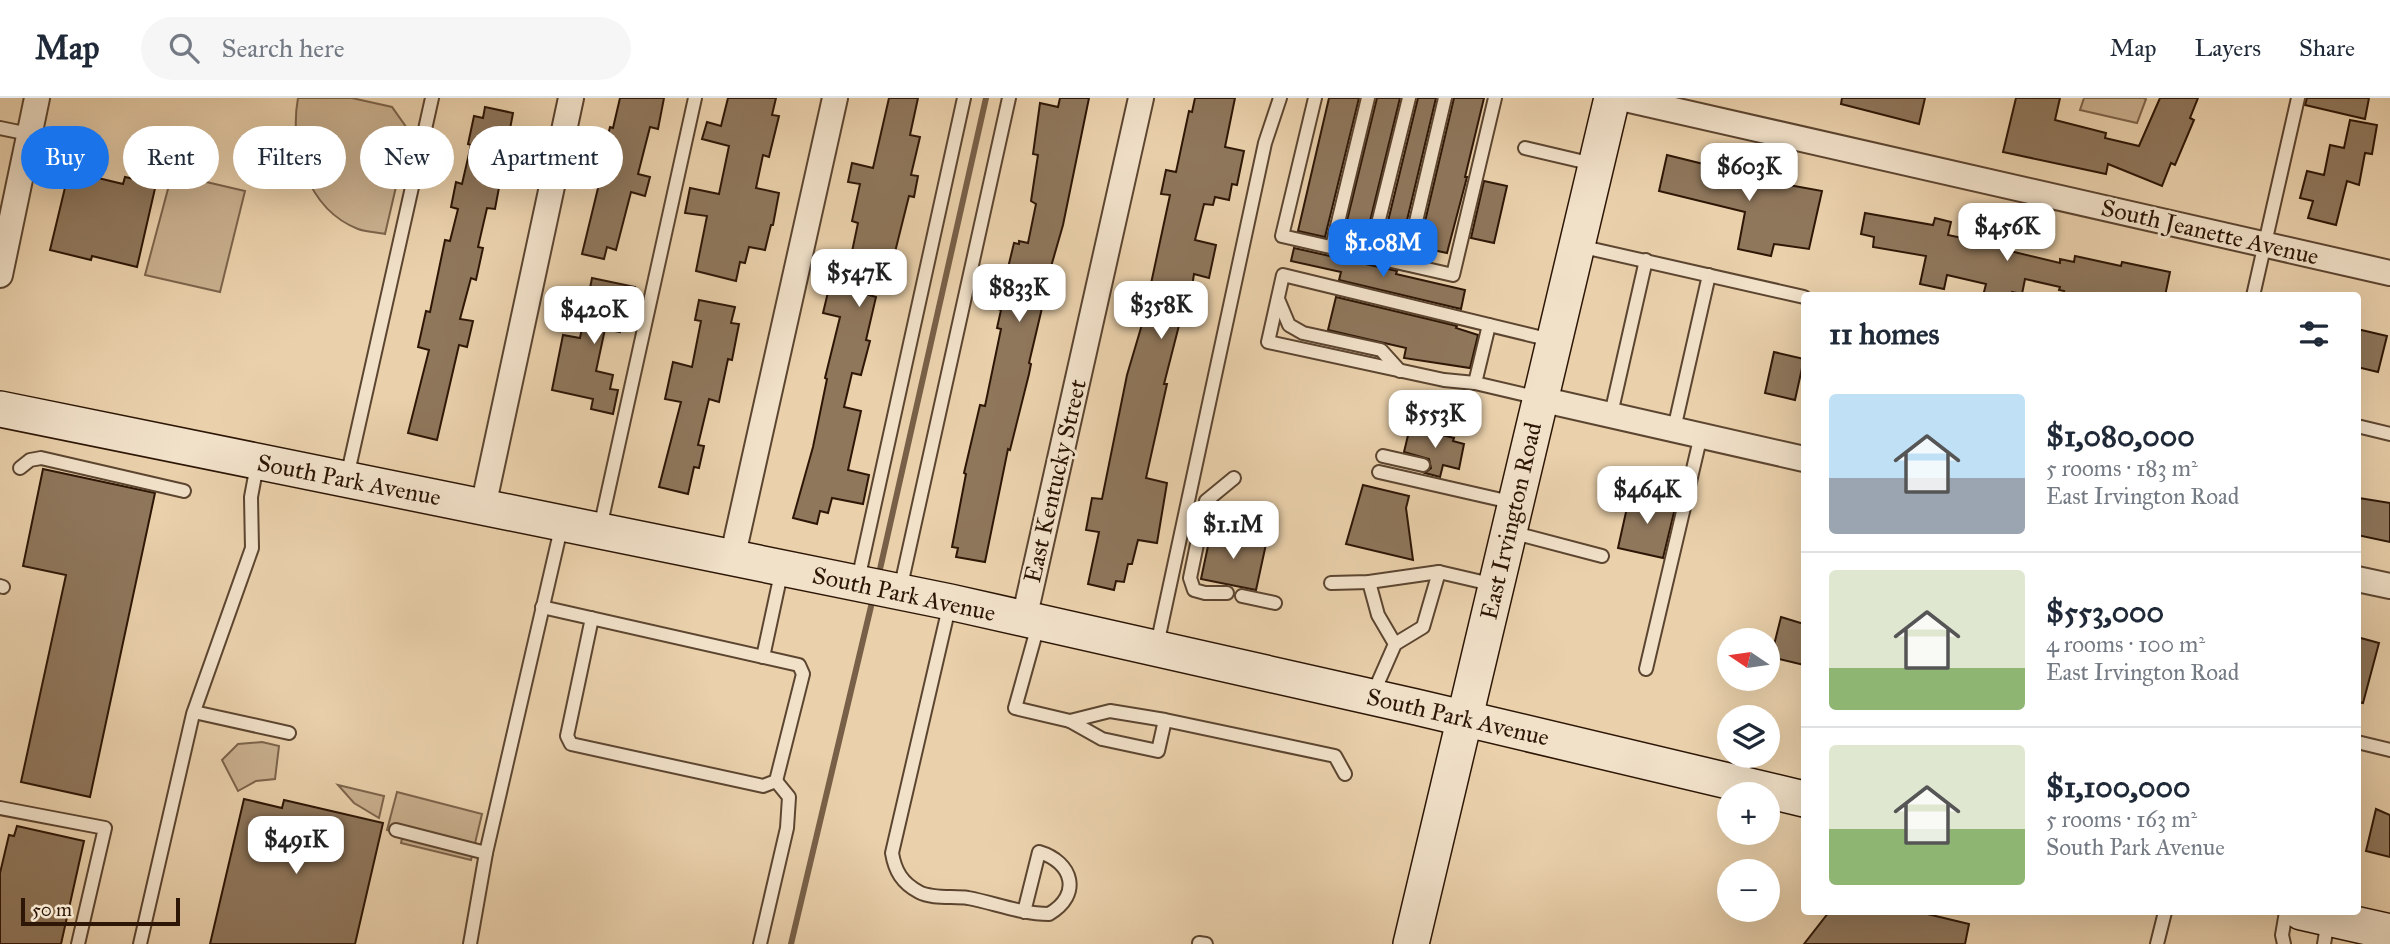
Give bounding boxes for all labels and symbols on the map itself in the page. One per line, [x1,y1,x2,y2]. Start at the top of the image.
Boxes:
pin: $603K [1700,144,1798,203]
street label: South Jeanette Avenue [2098,192,2322,272]
pin: $456K [1958,204,2056,263]
pin: $1.08M [1326,220,1440,279]
pin: $547K [810,250,908,309]
pin: $833K [970,264,1068,324]
pin: $358K [1112,282,1210,341]
pin: $420K [545,286,643,346]
street label: East Kentucky Street [1017,376,1093,586]
pin: $553K [1386,390,1484,450]
street label: East Irvington Road [1474,419,1548,623]
street label: South Park Avenue [255,447,443,513]
pin: $464K [1598,466,1696,526]
pin: $1.1M [1184,502,1282,561]
street label: South Park Avenue [810,560,998,628]
north arrow [1717,628,1780,691]
street label: South Park Avenue [1364,681,1552,753]
pin: $491K [247,816,345,876]
scale bar [21,895,180,927]

